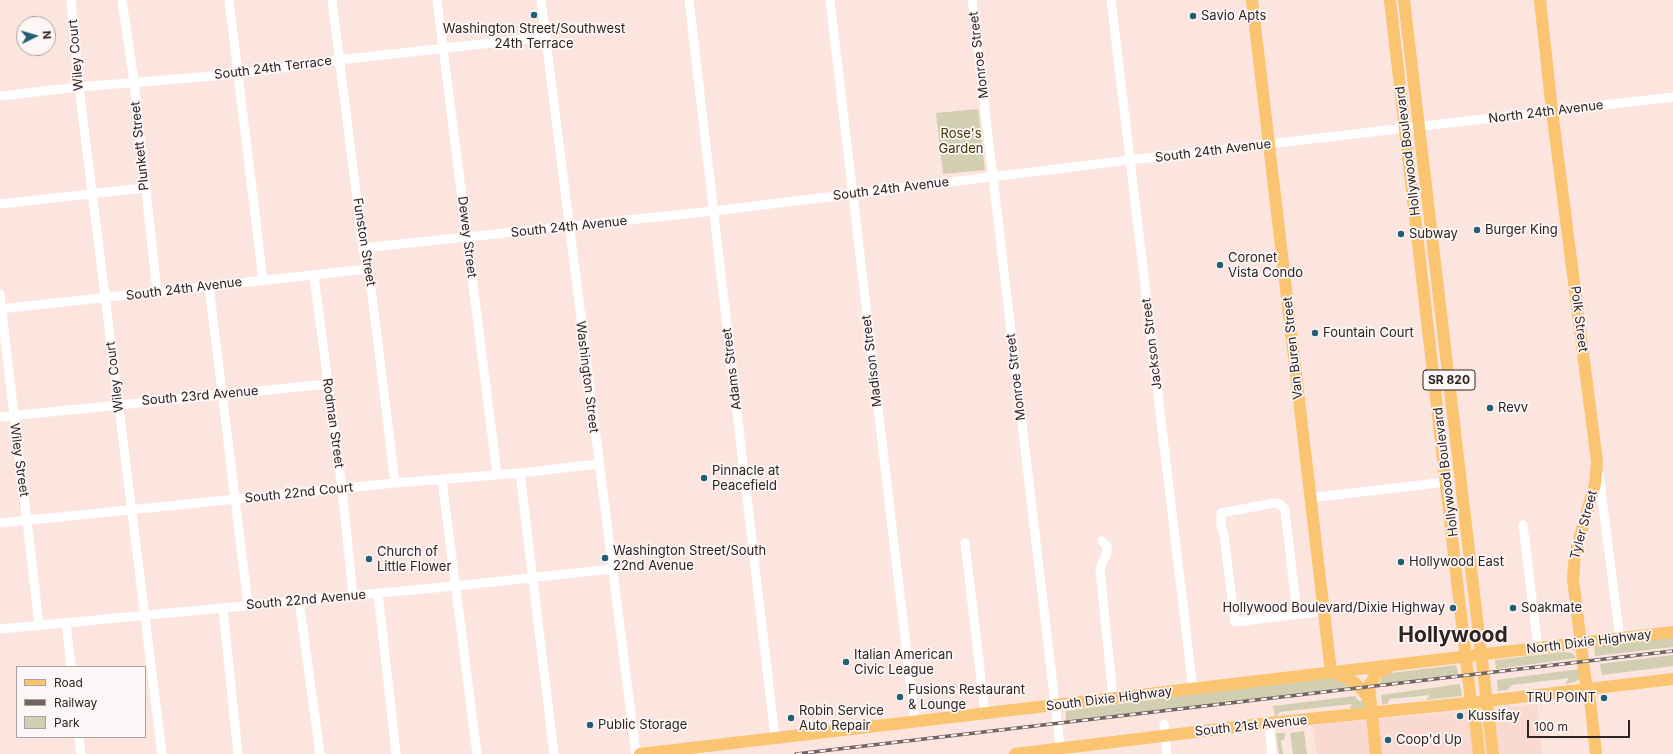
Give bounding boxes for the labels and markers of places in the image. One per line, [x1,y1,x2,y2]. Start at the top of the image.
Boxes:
place label: Savio Apts [1201,8,1266,24]
marker: Washington Street/Southwest 24th Terrace [529,10,539,20]
marker: Savio Apts [1188,11,1198,21]
place label: Washington Street/Southwest 24th Terrace [443,21,625,52]
place label: Burger King [1485,222,1558,238]
marker: Burger King [1472,225,1482,235]
place label: Subway [1409,226,1458,242]
marker: Subway [1396,229,1406,239]
place label: Coronet Vista Condo [1228,250,1303,281]
marker: Coronet Vista Condo [1215,260,1225,270]
place label: Fountain Court [1323,325,1414,341]
marker: Fountain Court [1310,328,1320,338]
place label: Revv [1498,400,1528,416]
marker: Revv [1485,403,1495,413]
place label: Pinnacle at Peacefield [712,463,779,494]
marker: Pinnacle at Peacefield [699,473,709,483]
place label: Washington Street/South 22nd Avenue [613,543,766,574]
place label: Church of Little Flower [377,544,451,575]
marker: Washington Street/South 22nd Avenue [600,553,610,563]
marker: Church of Little Flower [364,554,374,564]
place label: Hollywood East [1409,554,1504,570]
marker: Hollywood East [1396,557,1406,567]
place label: Hollywood Boulevard/Dixie Highway [1222,600,1445,616]
place label: Soakmate [1521,600,1582,616]
marker: Hollywood Boulevard/Dixie Highway [1448,603,1458,613]
marker: Soakmate [1508,603,1518,613]
place label: Italian American Civic League [854,647,953,678]
marker: Italian American Civic League [841,657,851,667]
place label: Fusions Restaurant & Lounge [908,682,1025,713]
place label: TRU POINT [1526,690,1596,706]
marker: Fusions Restaurant & Lounge [895,692,905,702]
marker: TRU POINT [1599,693,1609,703]
place label: Robin Service Auto Repair [799,703,884,734]
place label: Kussifay [1468,708,1520,724]
marker: Kussifay [1455,711,1465,721]
marker: Robin Service Auto Repair [786,713,796,723]
place label: Public Storage [598,717,687,733]
marker: Public Storage [585,720,595,730]
place label: Coop'd Up [1396,732,1462,748]
marker: Coop'd Up [1383,735,1393,745]

